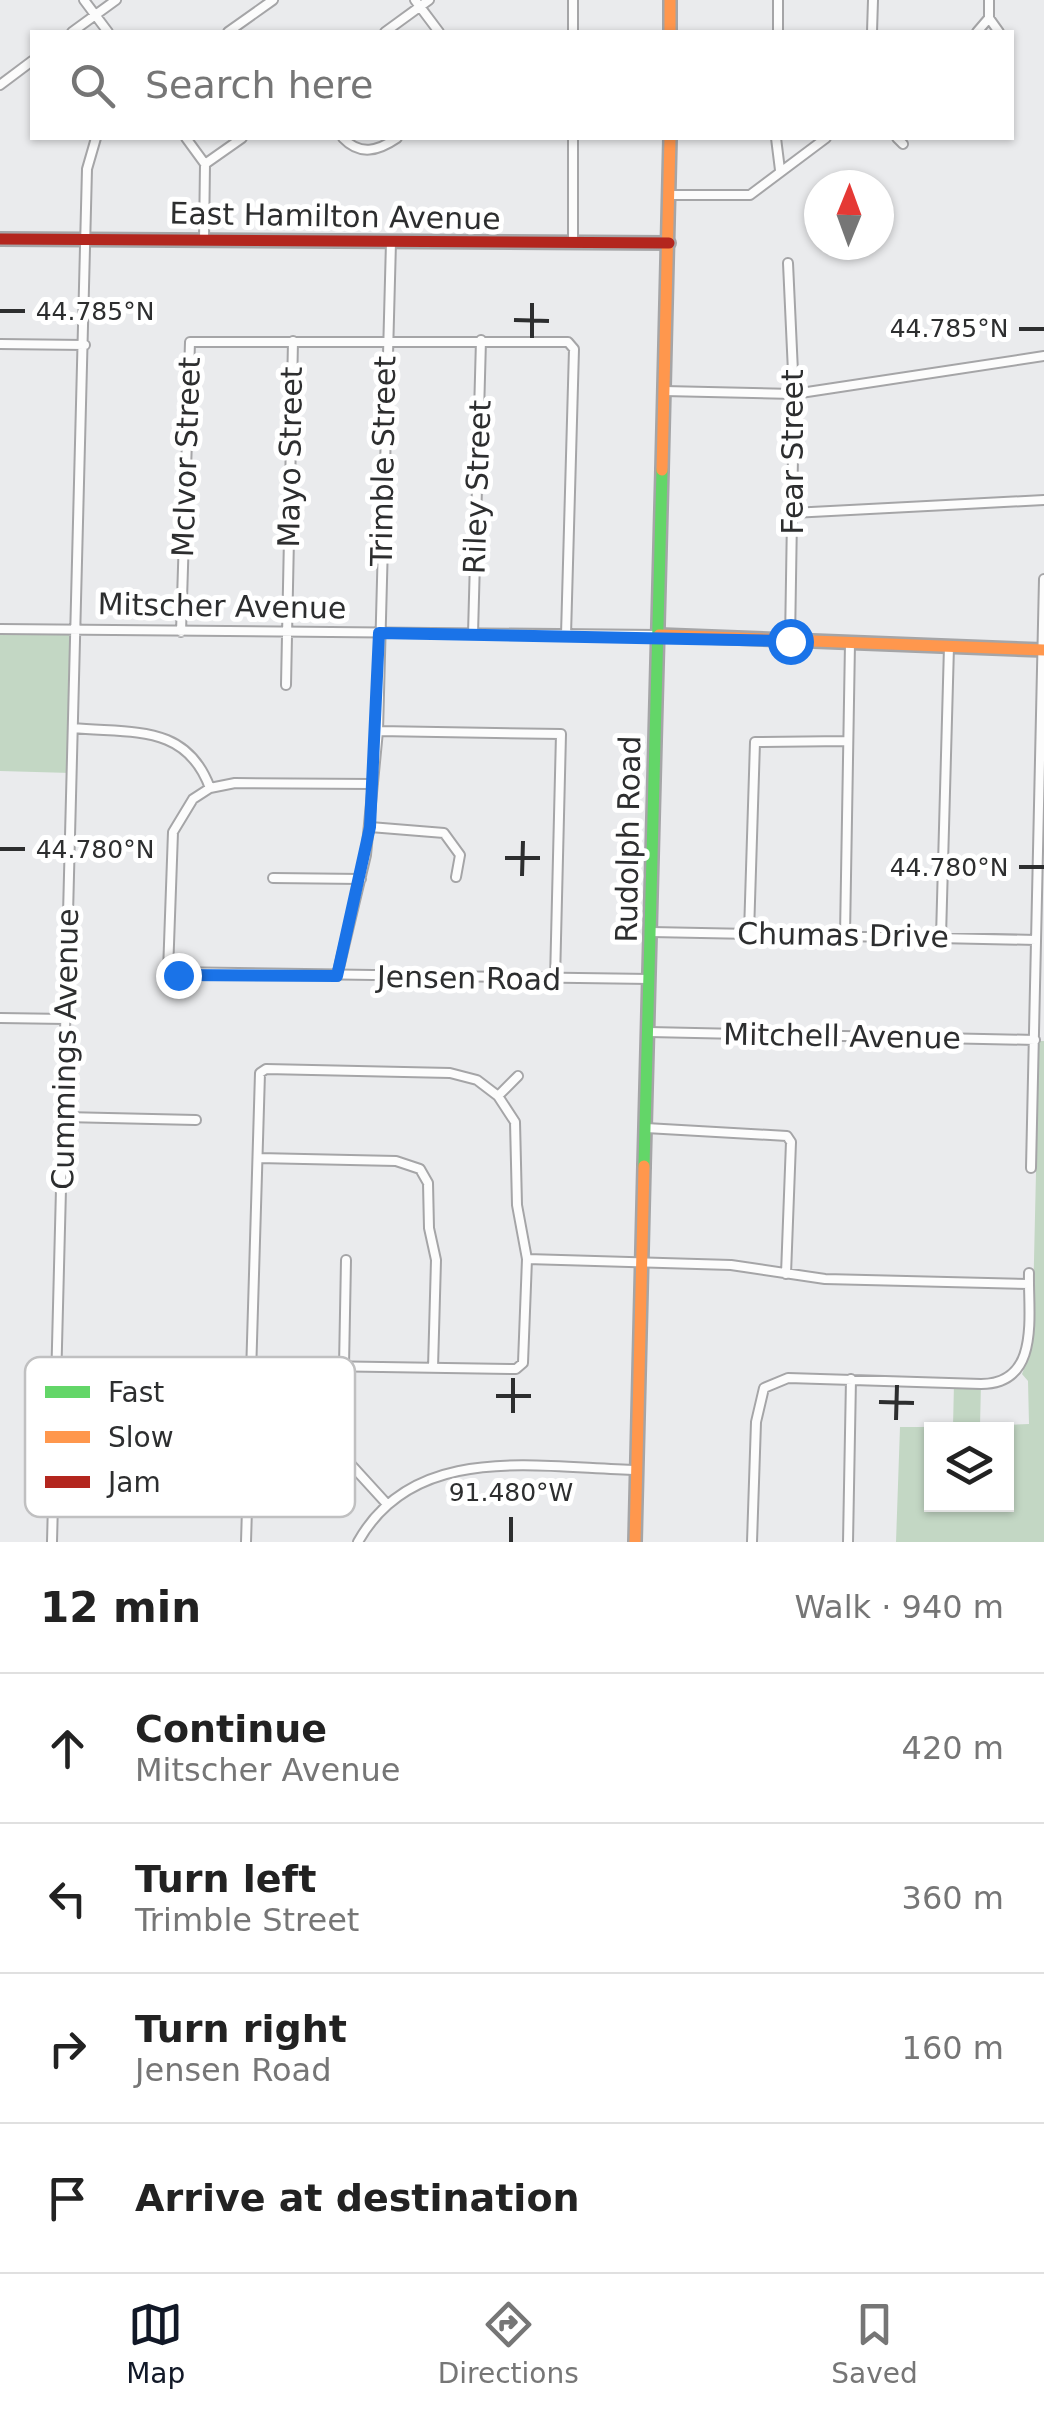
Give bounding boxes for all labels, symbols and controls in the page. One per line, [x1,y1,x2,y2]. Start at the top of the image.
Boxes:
search box [30,30,1014,140]
icon: search [65,58,120,113]
text: Search here [145,63,373,107]
north arrow [804,170,894,260]
street label: East Hamilton Avenue [169,196,501,236]
text: 44.785°N [36,297,154,326]
text: 44.785°N [890,314,1008,343]
street label: Trimble Street [364,355,402,567]
street label: McIvor Street [165,356,207,558]
street label: Mayo Street [271,366,309,548]
street label: Fear Street [775,369,810,535]
street label: Riley Street [456,399,498,575]
street label: Mitscher Avenue [97,586,347,626]
route start [768,619,814,665]
street label: Rudolph Road [609,735,647,943]
text: 44.780°N [36,835,154,864]
text: 44.780°N [890,853,1008,882]
street label: Cummings Avenue [45,908,85,1190]
street label: Chumas Drive [737,916,949,954]
route end [156,953,202,999]
street label: Jensen Road [375,959,561,997]
street label: Mitchell Avenue [723,1016,961,1056]
legend [25,1357,355,1517]
text: Fast [108,1376,164,1409]
text: Slow [108,1421,174,1454]
map controls [924,1422,1014,1512]
button: layers [924,1422,1014,1512]
text: Jam [106,1466,161,1499]
text: 91.480°W [449,1478,573,1507]
text: 12 min [40,1583,201,1632]
text: Walk · 940 m [794,1588,1004,1626]
text: Continue [135,1707,327,1751]
icon: ahead [40,1721,95,1776]
text: 420 m [902,1729,1004,1767]
text: Mitscher Avenue [135,1751,401,1789]
text: Turn left [135,1857,316,1901]
icon: left [40,1871,95,1926]
text: 360 m [902,1879,1004,1917]
text: Trimble Street [135,1901,359,1939]
text: Turn right [135,2007,347,2051]
icon: right [40,2021,95,2076]
text: 160 m [902,2029,1004,2067]
text: Jensen Road [135,2051,332,2089]
icon: arrive [40,2171,95,2226]
text: Arrive at destination [135,2176,580,2220]
tab: Map [126,2297,185,2390]
tab: Directions [438,2297,579,2390]
tab: Saved [831,2297,918,2390]

